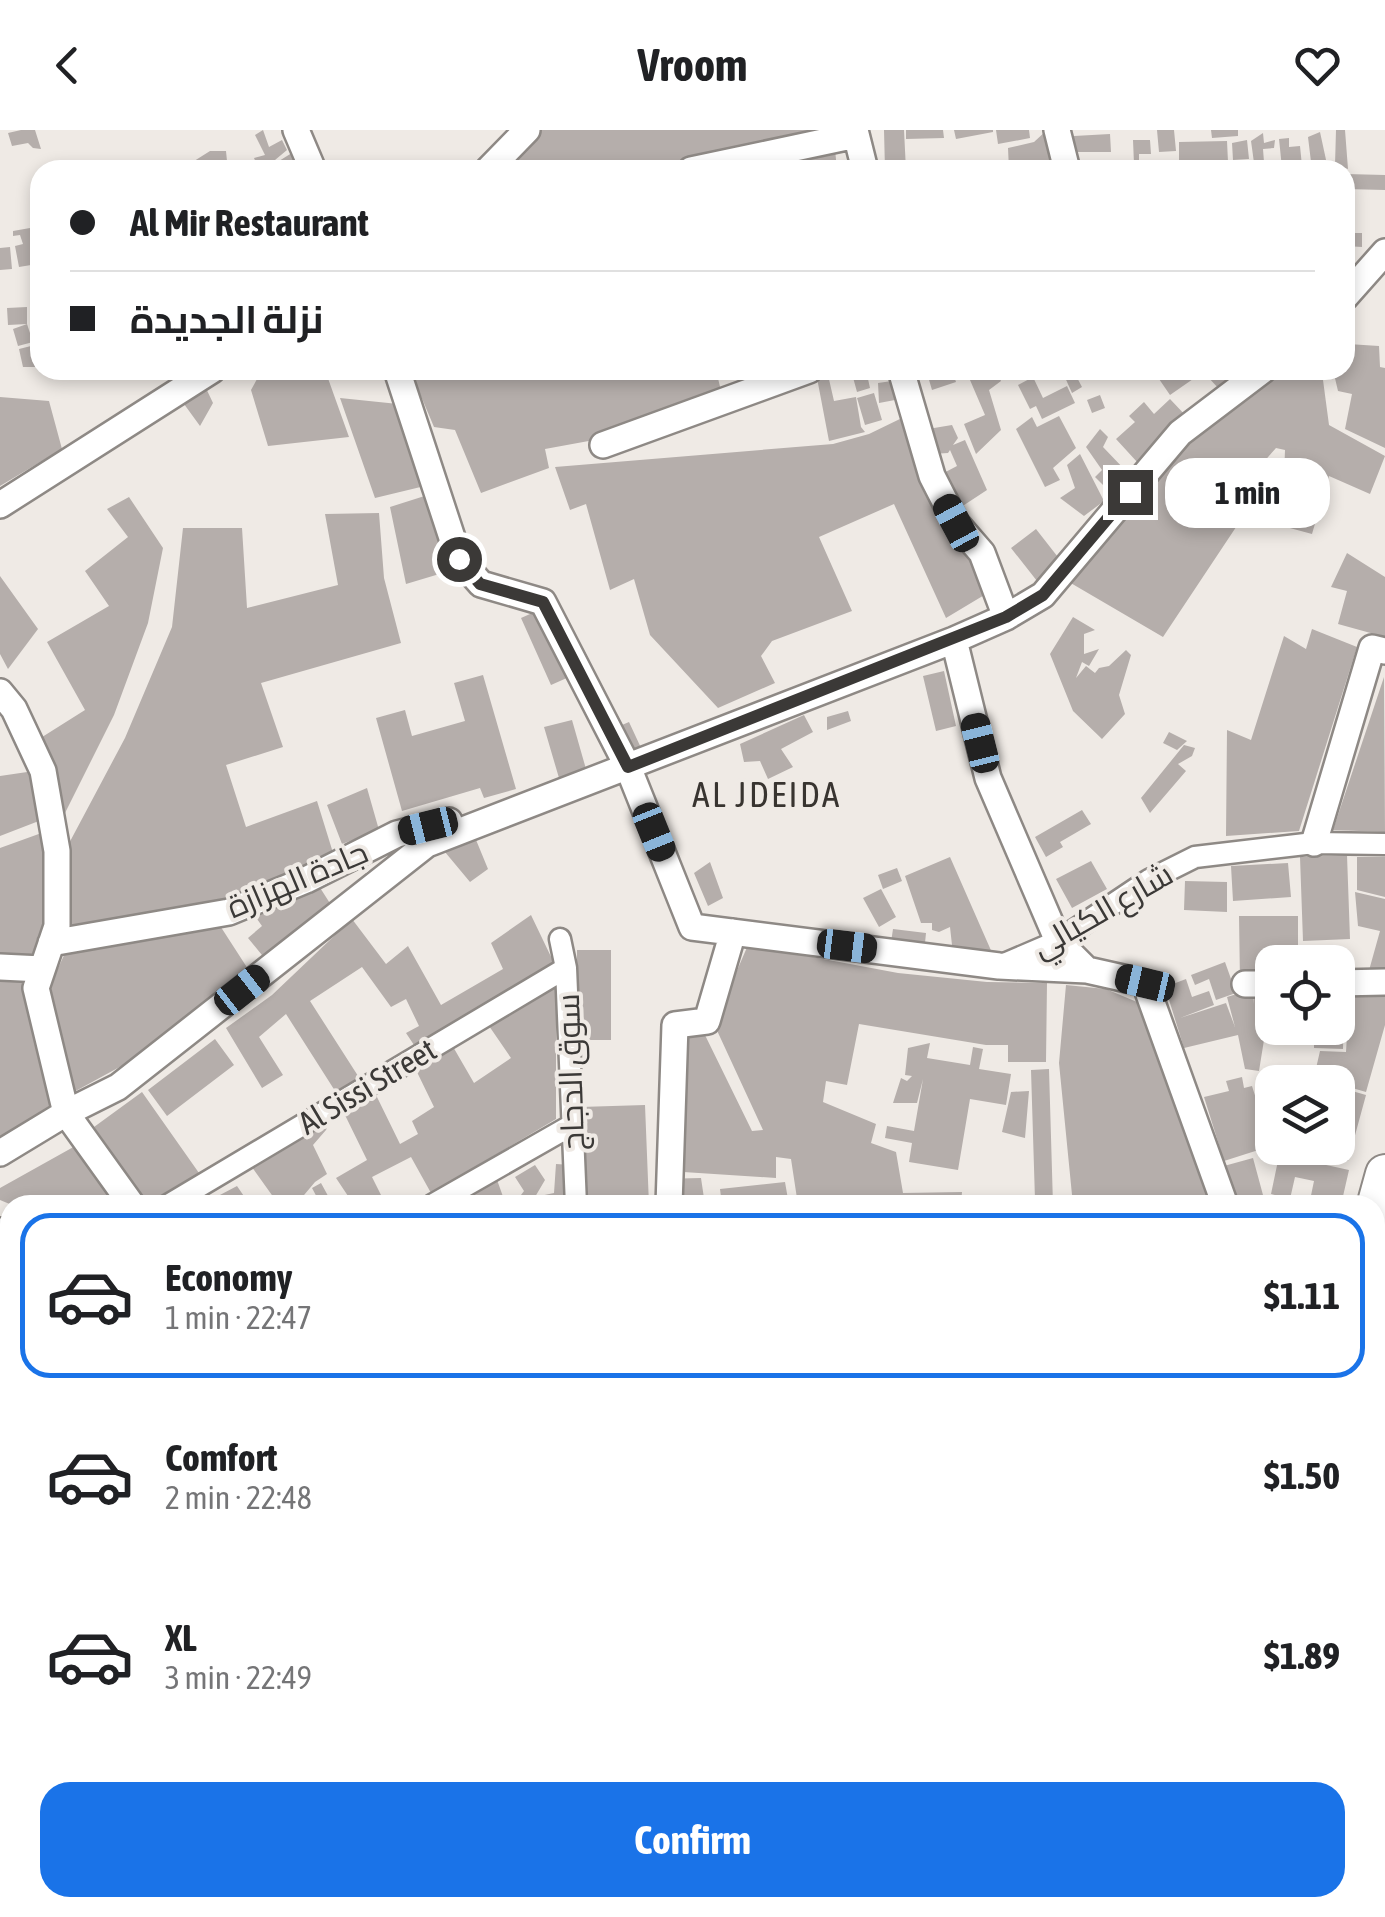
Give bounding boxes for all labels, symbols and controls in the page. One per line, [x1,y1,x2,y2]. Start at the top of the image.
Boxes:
icon: back [40,38,95,93]
icon: heart [1290,38,1345,93]
text: Vroom [637,39,748,91]
text: Al Mir Restaurant [130,201,369,244]
text: نزلة الجديدة [130,298,324,341]
callout: 1 min [1165,457,1330,527]
route end [1108,470,1153,515]
text: 1 min [1215,474,1280,511]
car [929,489,983,557]
route start [437,537,482,582]
car [958,710,1002,776]
district label: AL JDEIDA [692,774,842,814]
car [629,799,679,865]
car [395,804,461,848]
street label: جادة الهزازة [221,833,373,926]
street label: شارع الكيالي [1025,855,1182,971]
car [815,927,879,965]
map controls [1255,945,1355,1165]
button: locate [1255,945,1355,1045]
car [209,960,275,1020]
car [1112,962,1178,1004]
street label: سوق الدجاج [549,993,595,1151]
street label: Al Sissi Street [292,1031,442,1141]
button: layers [1255,1065,1355,1165]
icon: car [45,1251,135,1341]
text: Economy [165,1256,292,1299]
text: $1.11 [1264,1274,1340,1317]
text: 1 min · 22:47 [165,1299,312,1336]
icon: car [45,1431,135,1521]
text: Comfort [165,1436,277,1479]
text: $1.50 [1264,1454,1340,1497]
text: 2 min · 22:48 [165,1479,312,1516]
icon: car [45,1611,135,1701]
text: XL [165,1616,197,1659]
text: $1.89 [1264,1634,1340,1677]
text: 3 min · 22:49 [165,1659,312,1696]
button: Confirm [40,1782,1345,1897]

